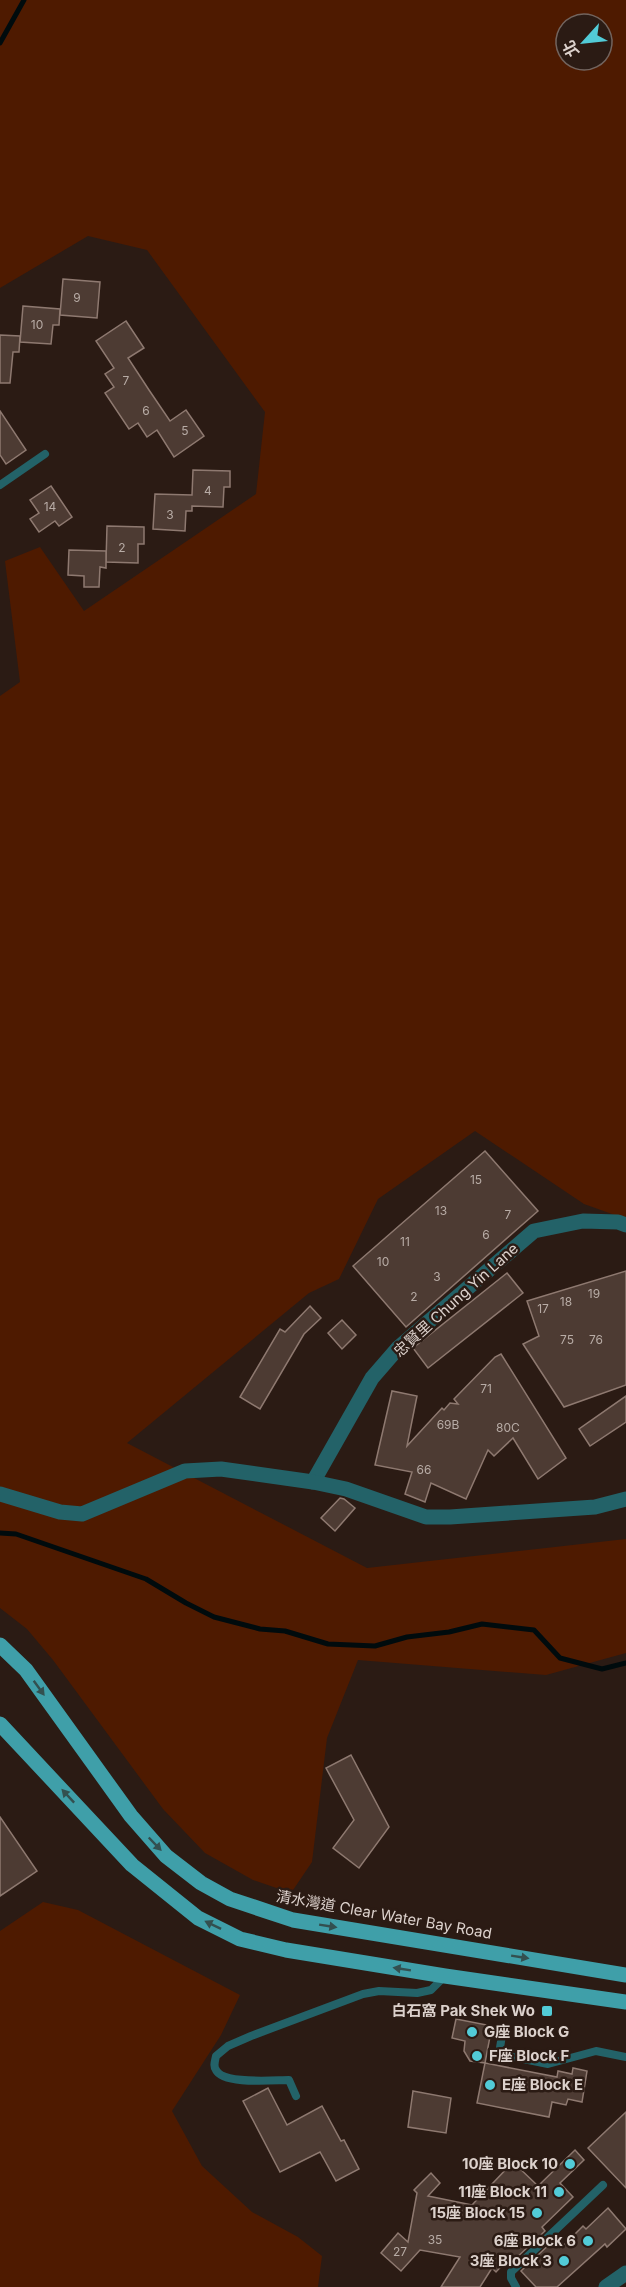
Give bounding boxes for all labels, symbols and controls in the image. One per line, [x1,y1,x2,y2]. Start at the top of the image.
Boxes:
north arrow [554,12,614,72]
text: 北 [558,37,583,60]
house number: 9 [73,290,81,305]
house number: 10 [31,317,43,332]
house number: 7 [123,373,130,388]
house number: 6 [142,403,150,418]
house number: 5 [181,423,189,438]
house number: 4 [204,483,212,498]
house number: 14 [44,499,57,514]
house number: 3 [166,507,174,522]
house number: 2 [118,540,126,555]
house number: 15 [470,1172,482,1187]
house number: 13 [435,1203,447,1218]
house number: 7 [505,1207,512,1222]
house number: 6 [482,1227,490,1242]
house number: 11 [400,1234,410,1249]
street label: 忠賢里 Chung Yin Lane [389,1239,522,1361]
house number: 10 [377,1254,389,1269]
house number: 3 [433,1269,441,1284]
house number: 19 [588,1286,600,1301]
house number: 2 [410,1289,418,1304]
house number: 18 [560,1294,572,1309]
house number: 17 [537,1301,549,1316]
house number: 75 [560,1332,574,1347]
house number: 76 [589,1332,603,1347]
house number: 71 [480,1381,492,1396]
house number: 69B [437,1417,460,1432]
house number: 80C [496,1420,520,1435]
house number: 66 [417,1462,431,1477]
one-way arrow [33,1680,45,1696]
one-way arrow [62,1790,76,1804]
one-way arrow [148,1837,162,1851]
street label: 清水灣道 Clear Water Bay Road [275,1886,493,1943]
one-way arrow [204,1921,222,1931]
one-way arrow [319,1922,338,1931]
one-way arrow [511,1953,530,1962]
one-way arrow [392,1964,411,1973]
place label: 白石窩 Pak Shek Wo [392,2001,535,2020]
marker: 白石窩 Pak Shek Wo [540,2004,554,2018]
place label: G座 Block G [484,2022,569,2041]
marker: G座 Block G [465,2025,479,2039]
place label: F座 Block F [489,2046,570,2065]
marker: F座 Block F [470,2049,484,2063]
place label: E座 Block E [502,2075,583,2094]
marker: E座 Block E [483,2078,497,2092]
place label: 10座 Block 10 [462,2154,558,2173]
marker: 10座 Block 10 [563,2157,577,2171]
place label: 11座 Block 11 [458,2182,547,2201]
marker: 11座 Block 11 [552,2185,566,2199]
place label: 15座 Block 15 [430,2203,525,2222]
marker: 15座 Block 15 [530,2206,544,2220]
place label: 6座 Block 6 [494,2231,576,2250]
house number: 35 [428,2232,442,2247]
marker: 6座 Block 6 [581,2234,595,2248]
house number: 27 [393,2244,407,2259]
place label: 3座 Block 3 [470,2251,552,2270]
marker: 3座 Block 3 [557,2254,571,2268]

